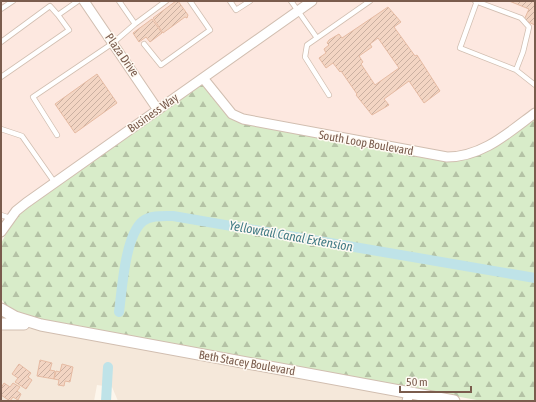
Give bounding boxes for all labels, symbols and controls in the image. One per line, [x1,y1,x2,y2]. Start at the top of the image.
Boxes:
street label: Plaza Drive [102,31,142,79]
street label: Business Way [125,90,181,136]
street label: South Loop Boulevard [318,128,414,158]
water label: Yellowtail Canal Extension [228,218,355,254]
street label: Beth Stacey Boulevard [198,348,296,378]
scale bar [400,368,471,394]
text: 50 m [406,375,428,389]

